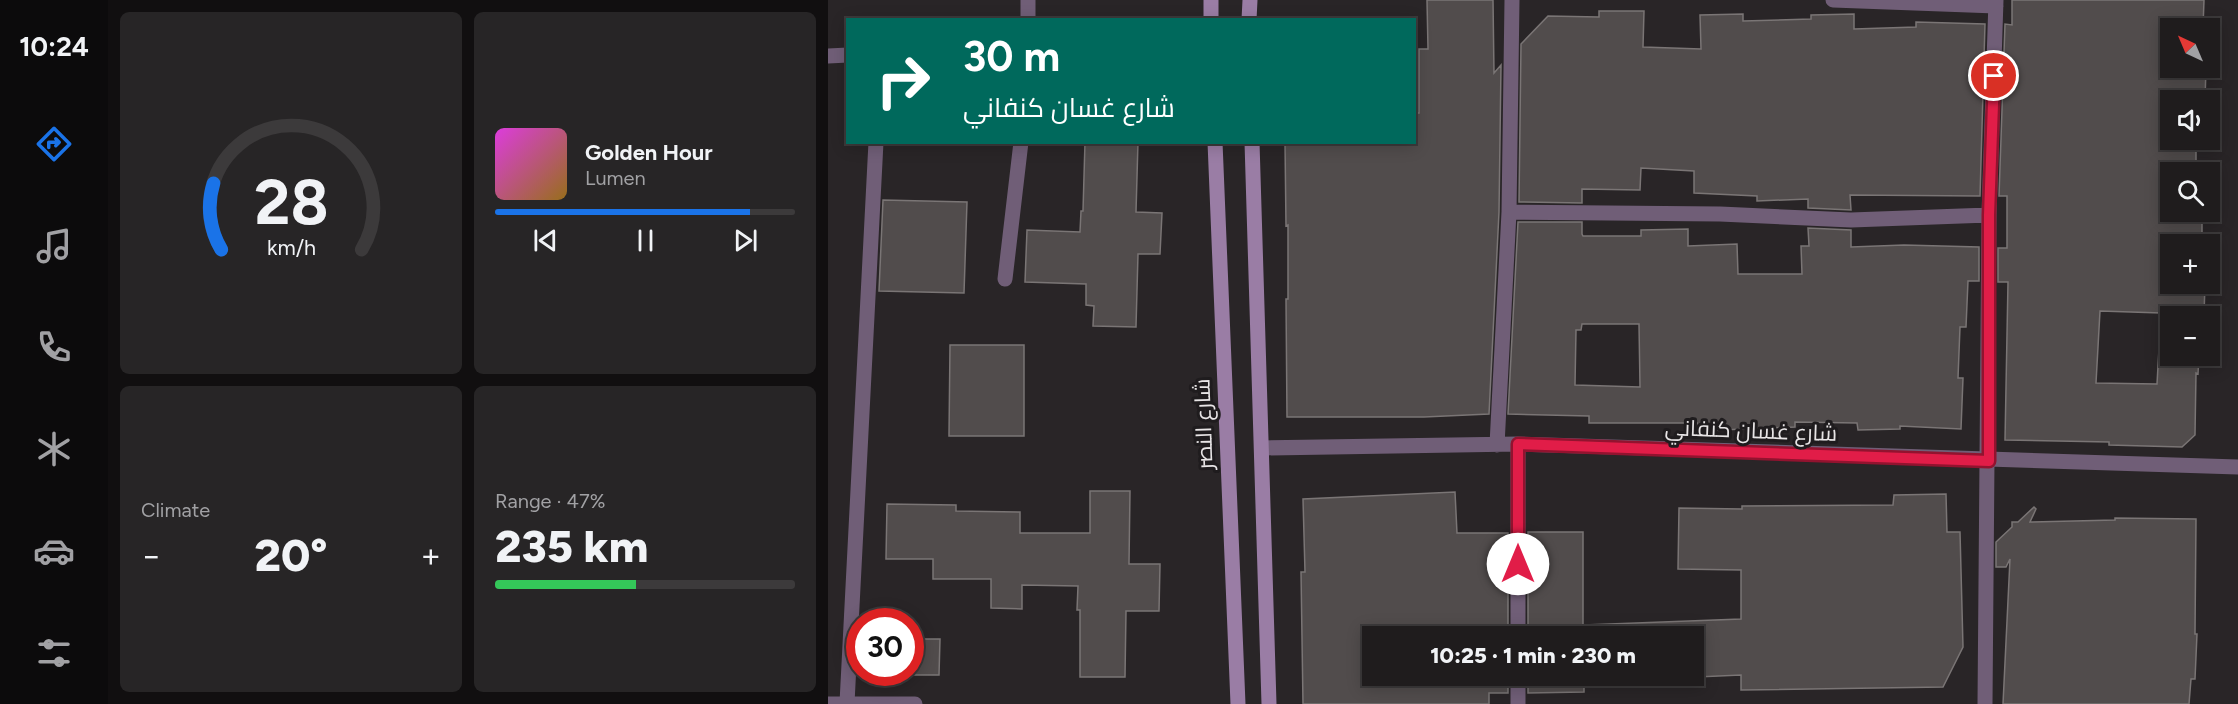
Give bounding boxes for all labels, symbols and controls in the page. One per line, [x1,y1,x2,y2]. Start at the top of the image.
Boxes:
north arrow [2160,18,2220,78]
map controls [2160,18,2220,366]
text: 10:24 [19,30,89,63]
text: 30 m [963,31,1060,82]
icon: right [864,42,942,120]
pin [1968,50,2019,101]
icon: arrive [1977,59,2010,92]
button: sound [2160,90,2220,150]
text: شارع غسان كنفاني [963,91,1175,124]
icon: directions [33,123,75,165]
text: Golden Hour [585,139,713,166]
button: search [2160,162,2220,222]
text: 28 [254,165,328,240]
text: Lumen [585,166,646,190]
icon: previous [529,224,562,257]
icon: pause [629,224,662,257]
icon: next [729,224,762,257]
icon: music [33,225,75,267]
button: + [2160,234,2220,294]
text: km/h [267,235,315,260]
button: − [2160,306,2220,366]
icon: phone [33,326,75,368]
street label: شارع النصر [1188,378,1220,472]
street label: شارع غسان كنفاني [1664,414,1838,450]
icon: climate [33,428,75,470]
text: Range · 47% [495,489,605,513]
text: Climate [141,498,210,522]
text: 235 km [495,519,648,573]
text: 20° [254,528,328,582]
icon: car [33,530,75,572]
position arrow [1486,532,1550,596]
text: − [141,536,162,575]
text: + [420,536,441,575]
speed limit sign: 30 [846,608,924,686]
icon: filters [33,632,75,674]
text: 10:25 · 1 min · 230 m [1430,642,1636,669]

